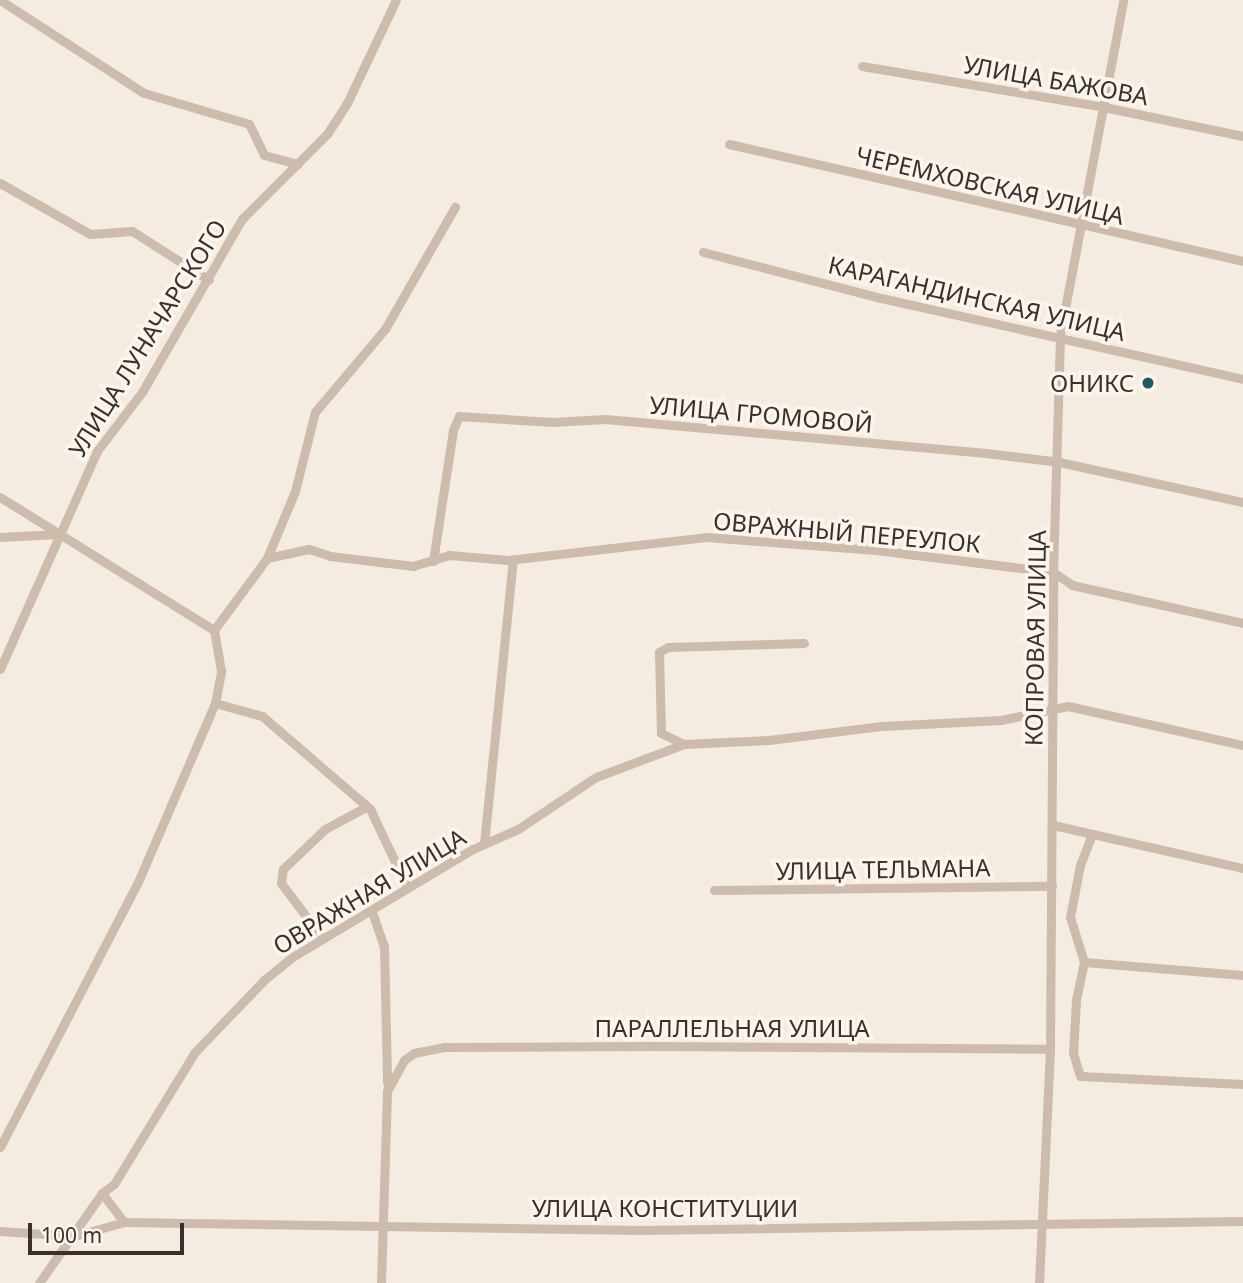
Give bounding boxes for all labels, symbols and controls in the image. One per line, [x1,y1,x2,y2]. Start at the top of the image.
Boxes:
street label: УЛИЦА БАЖОВА [961,50,1151,110]
street label: ЧЕРЕМХОВСКАЯ УЛИЦА [853,140,1127,230]
street label: УЛИЦА ЛУНАЧАРСКОГО [62,214,232,462]
street label: КАРАГАНДИНСКАЯ УЛИЦА [826,250,1128,346]
place label: ОНИКС [1050,369,1134,397]
marker: ОНИКС [1140,375,1156,391]
street label: УЛИЦА ГРОМОВОЙ [648,390,874,438]
street label: ОВРАЖНЫЙ ПЕРЕУЛОК [712,506,982,558]
street label: КОПРОВАЯ УЛИЦА [1019,530,1051,746]
street label: ОВРАЖНАЯ УЛИЦА [268,822,470,960]
street label: УЛИЦА ТЕЛЬМАНА [775,853,991,885]
street label: ПАРАЛЛЕЛЬНАЯ УЛИЦА [595,1014,869,1042]
street label: УЛИЦА КОНСТИТУЦИИ [532,1194,798,1222]
scale bar [32,1210,187,1254]
text: 100 m [41,1221,102,1249]

